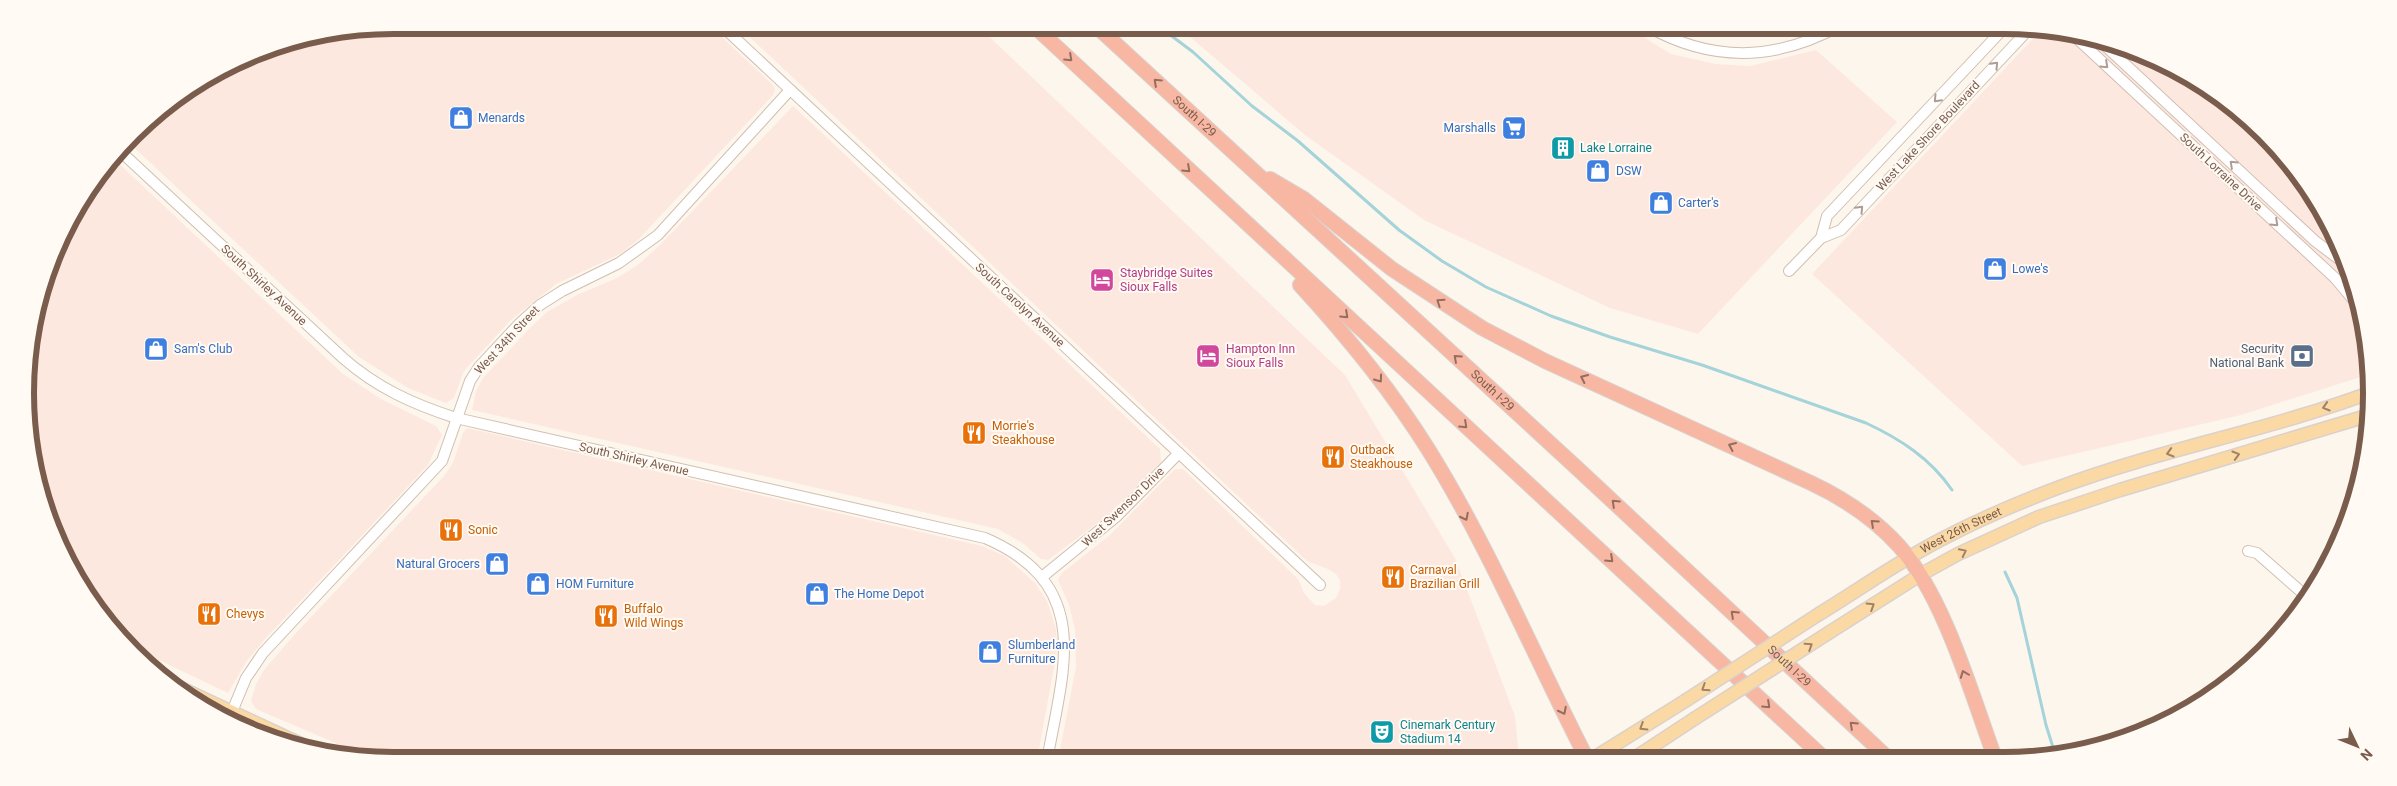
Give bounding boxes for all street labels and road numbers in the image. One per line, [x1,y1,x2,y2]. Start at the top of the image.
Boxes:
street label: West Lake Shore Boulevard [1873,78,1983,194]
street label: South I-29 [1170,93,1219,140]
street label: South Lorraine Drive [2177,130,2265,214]
street label: South Shirley Avenue [218,242,310,328]
street label: South Carolyn Avenue [973,260,1067,350]
street label: West 34th Street [472,303,542,377]
street label: South I-29 [1468,367,1517,414]
street label: South Shirley Avenue [578,440,690,478]
street label: West Swenson Drive [1079,464,1167,550]
street label: West 26th Street [1918,504,2004,556]
street label: South I-29 [1765,642,1814,690]

